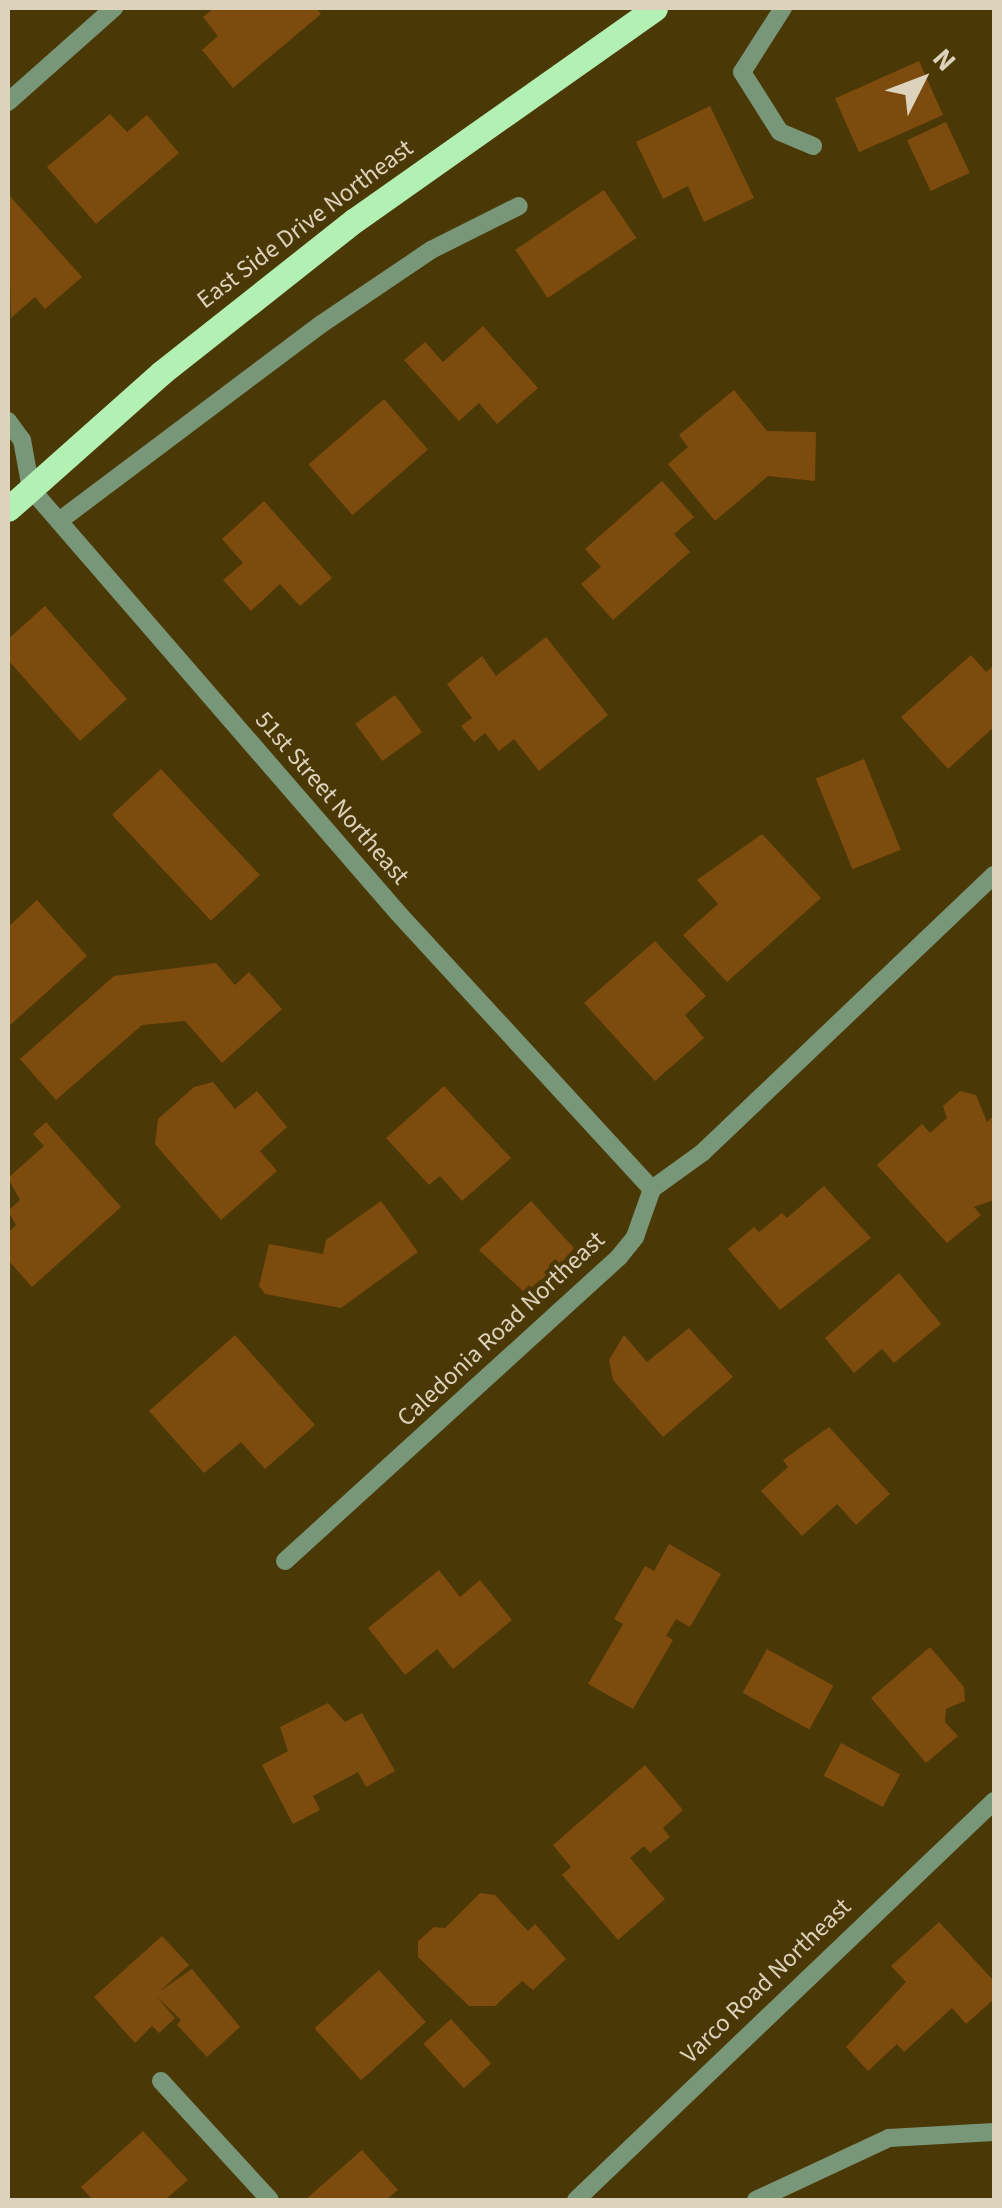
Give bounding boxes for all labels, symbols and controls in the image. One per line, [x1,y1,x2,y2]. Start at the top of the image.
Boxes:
north arrow [872,30,972,130]
text: N [923,40,965,80]
street label: East Side Drive Northeast [191,133,419,315]
street label: 51st Street Northeast [249,705,415,891]
street label: Caledonia Road Northeast [391,1225,611,1433]
street label: Varco Road Northeast [675,1892,857,2070]

